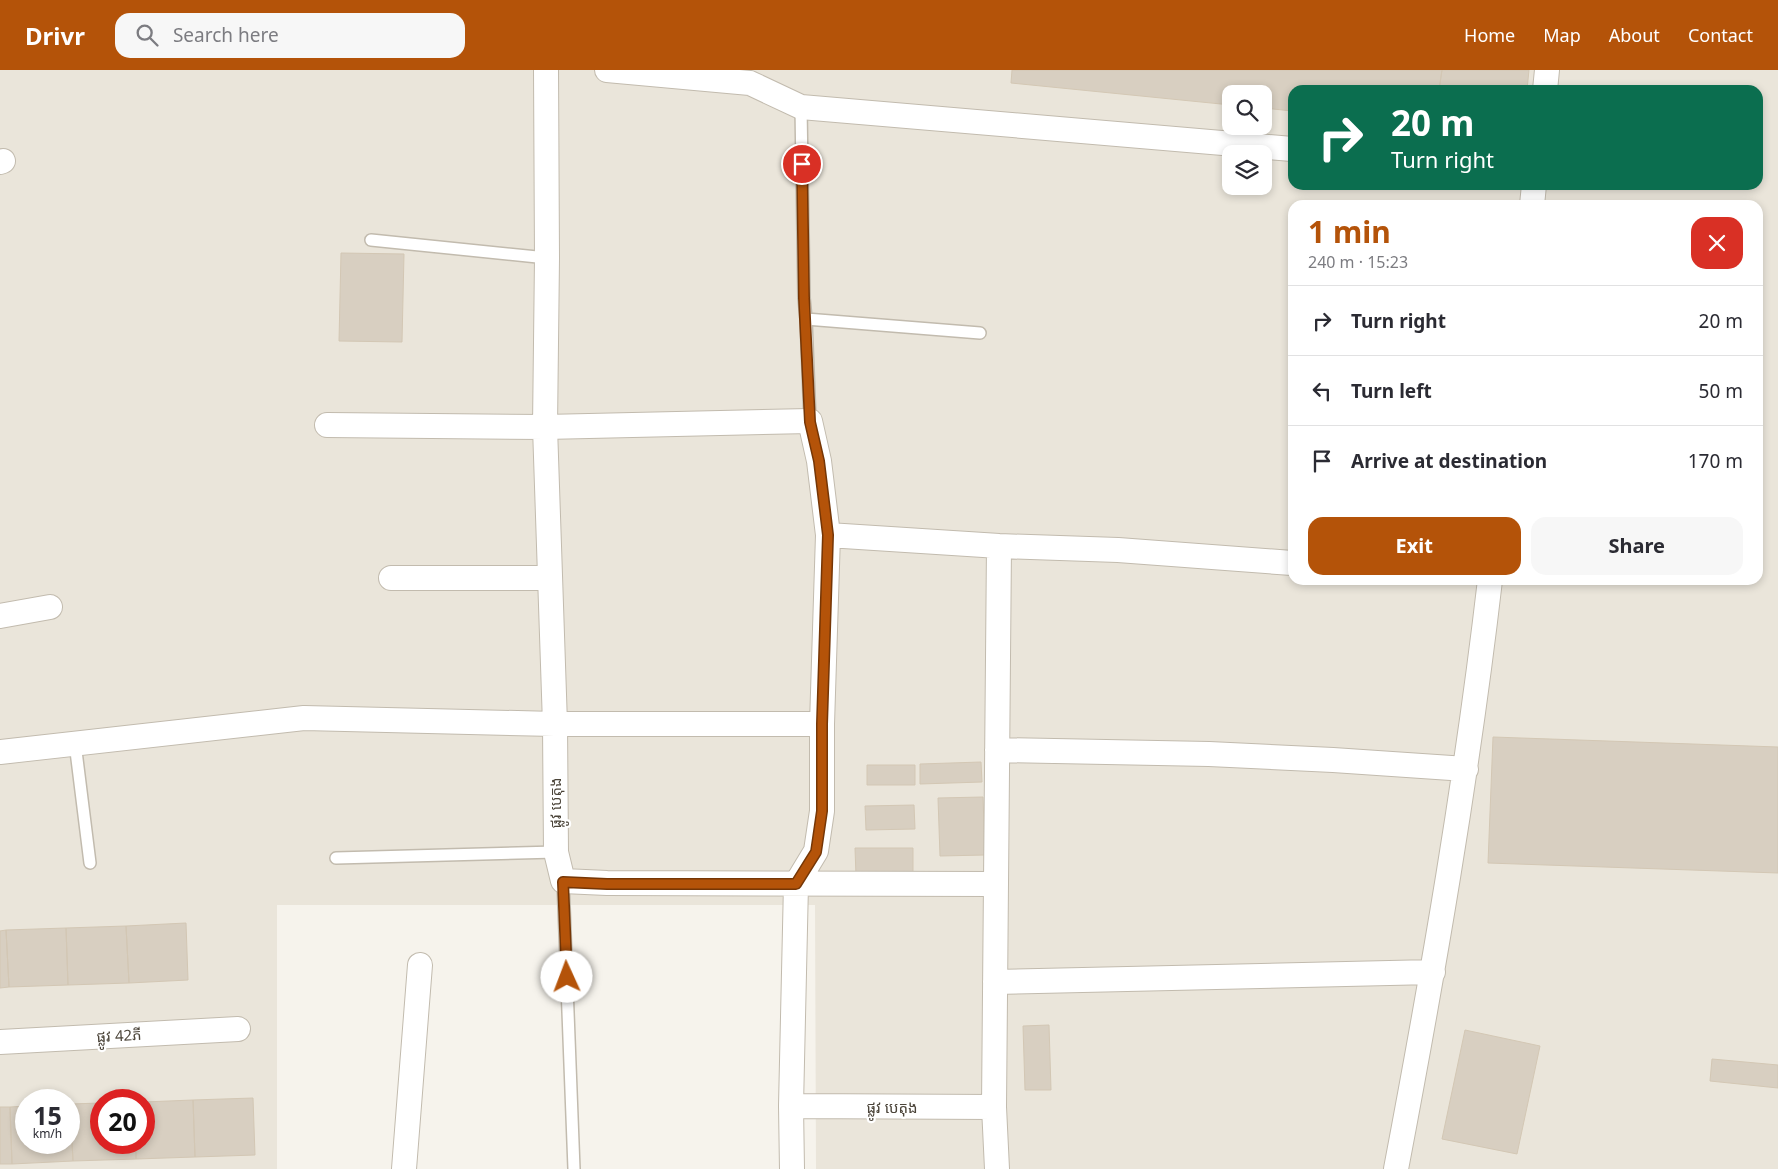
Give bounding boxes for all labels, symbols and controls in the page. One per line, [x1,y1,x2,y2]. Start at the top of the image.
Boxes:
search box [115,13,465,58]
text: Drivr [25,19,85,52]
icon: search [133,21,161,49]
text: Search here [173,22,279,48]
text: Home [1464,23,1515,47]
text: Map [1543,23,1581,47]
text: About [1609,23,1660,47]
text: Contact [1688,23,1753,47]
map controls [1222,85,1272,195]
button: search [1222,85,1272,135]
text: 20 m [1391,99,1474,146]
icon: right [1308,105,1373,170]
pin [781,143,823,185]
text: Turn right [1391,144,1494,174]
button: layers [1222,145,1272,195]
icon: arrive [788,150,816,178]
text: 1 min [1308,211,1391,252]
button: close [1691,217,1743,269]
text: 240 m · 15:23 [1308,251,1408,273]
icon: right [1308,307,1336,335]
text: Turn right [1351,308,1446,334]
text: 20 m [1699,308,1743,334]
icon: left [1308,377,1336,405]
text: Turn left [1351,378,1432,404]
text: 50 m [1699,378,1743,404]
icon: arrive [1308,447,1336,475]
text: Arrive at destination [1351,448,1547,474]
text: 170 m [1688,448,1743,474]
button: Exit [1308,517,1521,575]
button: Share [1531,517,1743,575]
street label: ផ្លូវ បេតុង [545,777,569,829]
position arrow [540,950,592,1002]
street label: ផ្លូវ 42ភី [96,1024,142,1051]
speed limit sign: 20 [90,1089,155,1154]
street label: ផ្លូវ បេតុង [866,1097,918,1121]
text: 15 [33,1098,62,1132]
text: km/h [33,1125,62,1142]

